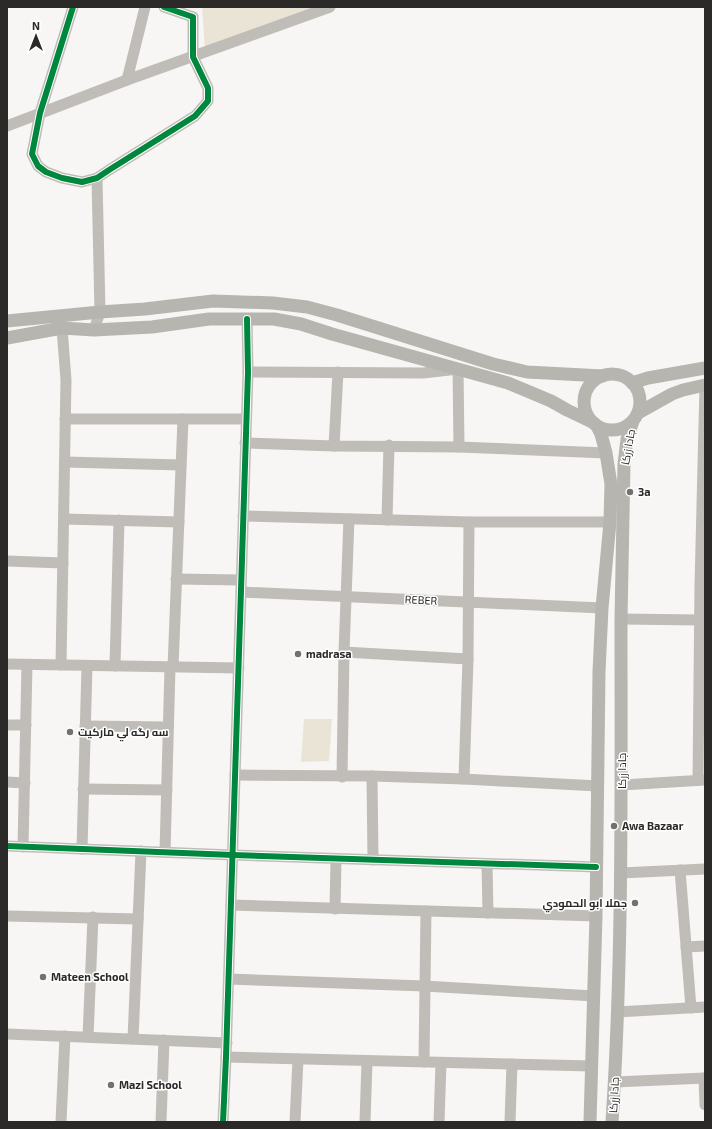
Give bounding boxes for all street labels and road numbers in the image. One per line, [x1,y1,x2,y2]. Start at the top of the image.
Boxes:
street label: جادا زرکا [618,428,638,466]
street label: REBER [404,592,438,607]
street label: جادا زرکا [615,753,629,789]
street label: جادا زرکا [606,1077,622,1113]

